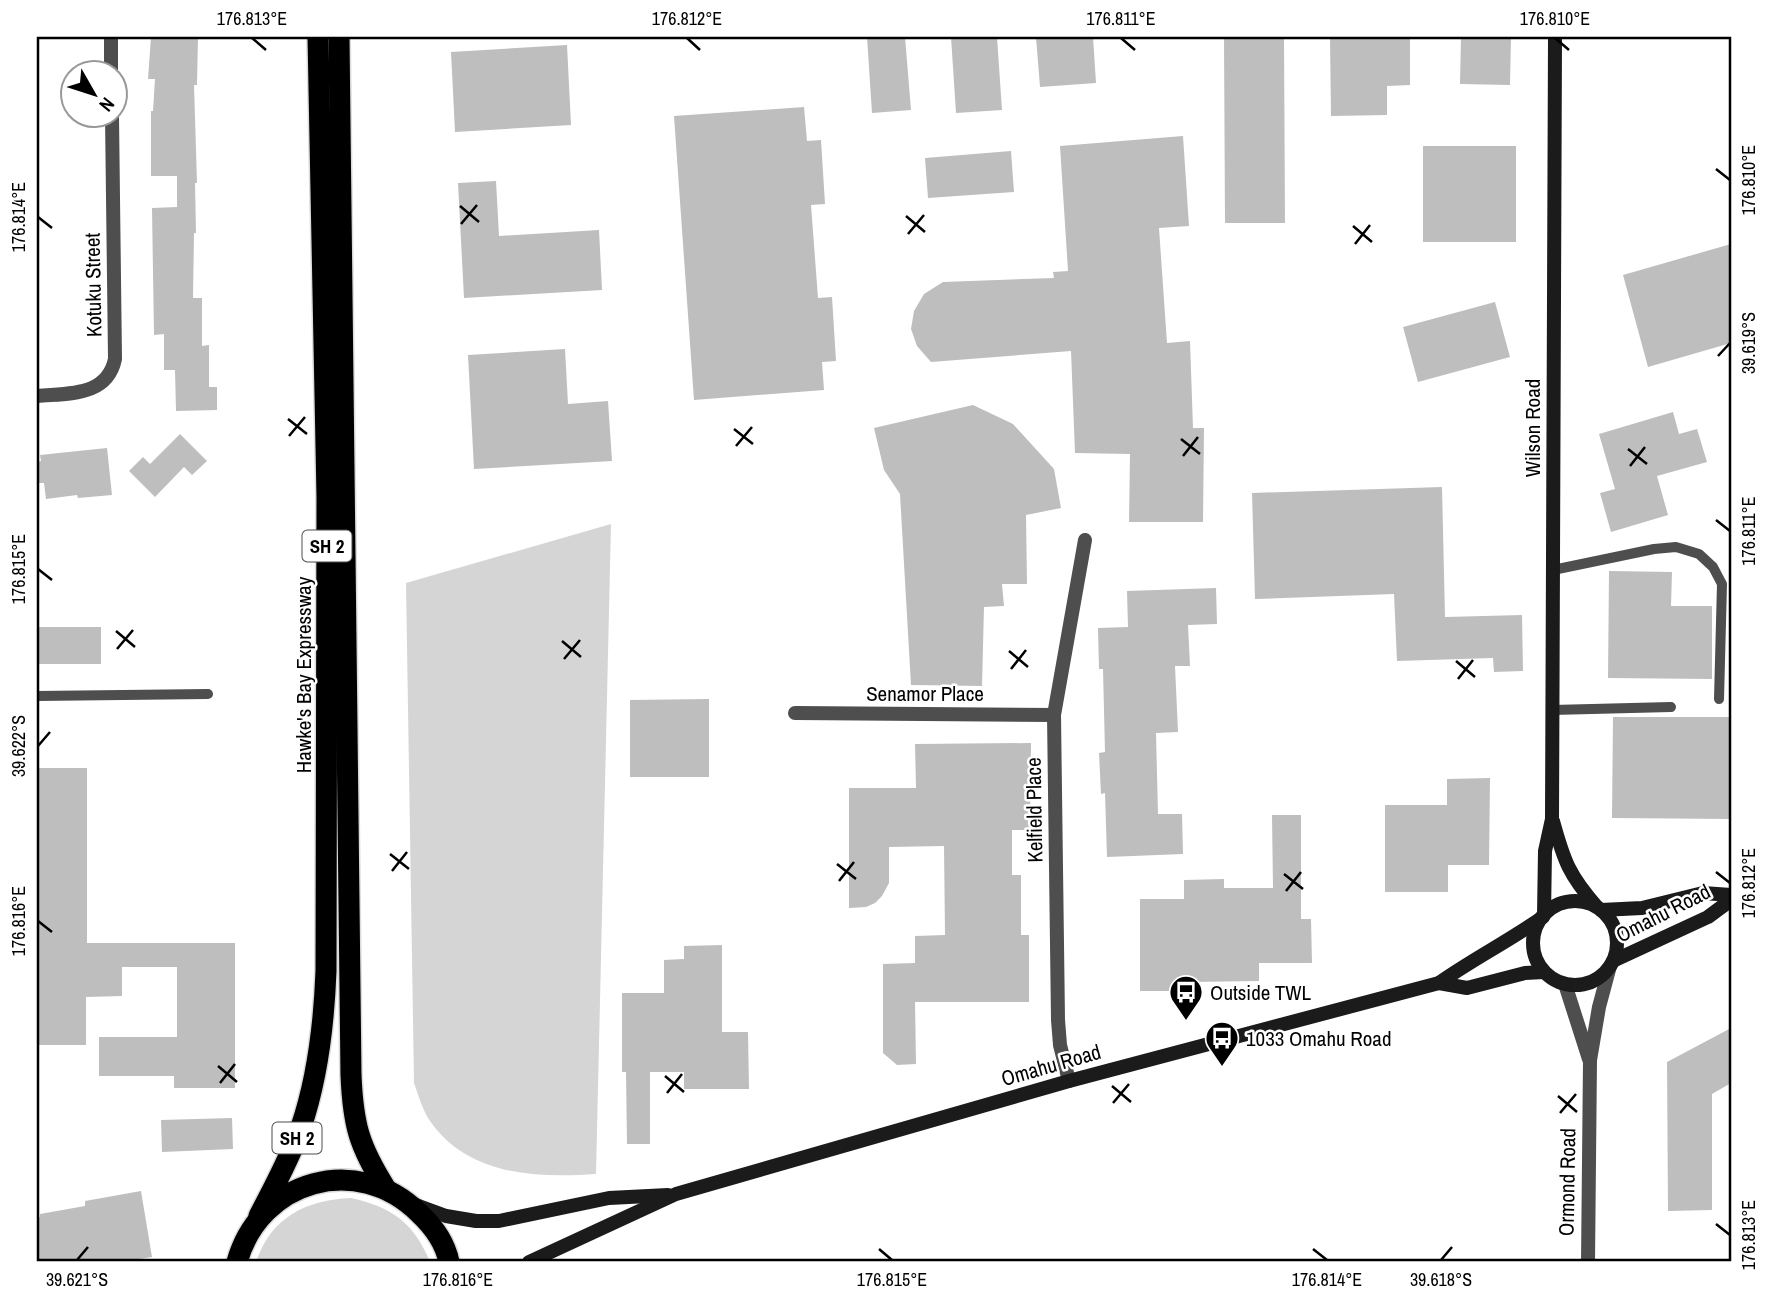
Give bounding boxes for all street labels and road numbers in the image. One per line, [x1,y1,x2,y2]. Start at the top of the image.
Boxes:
street label: Kotuku Street [78,232,108,337]
street label: Wilson Road [1518,379,1547,477]
road number: SH 2 [302,530,352,562]
street label: Hawke's Bay Expressway [289,576,318,773]
street label: Senamor Place [866,679,984,708]
street label: Kelfield Place [1019,757,1049,863]
street label: Omahu Road [1611,877,1715,949]
street label: Omahu Road [998,1037,1104,1093]
road number: SH 2 [272,1122,322,1154]
street label: Ormond Road [1552,1128,1582,1236]

